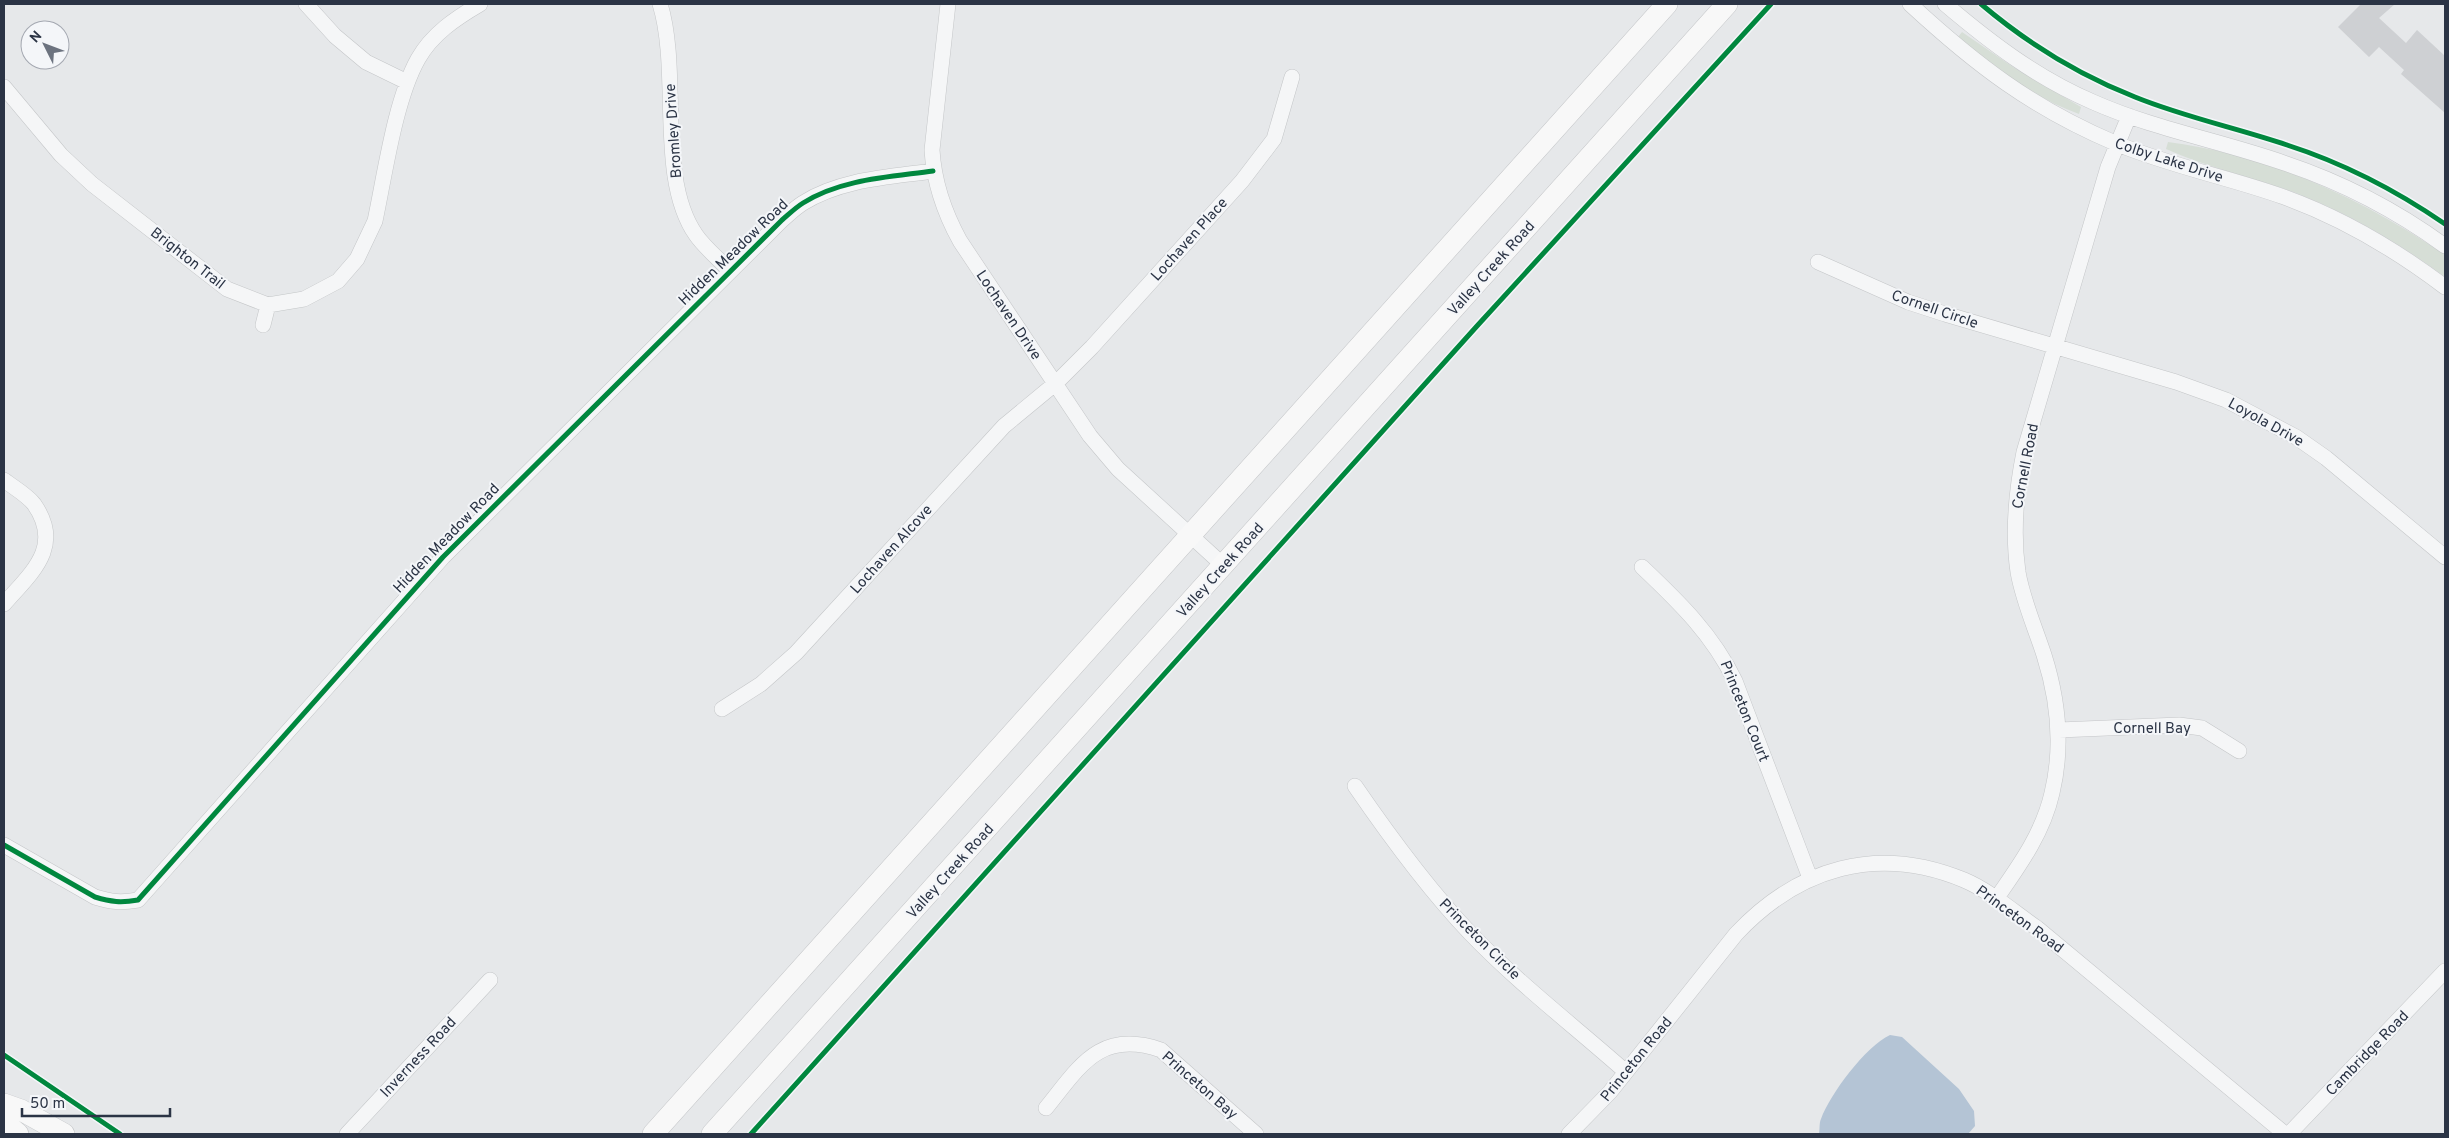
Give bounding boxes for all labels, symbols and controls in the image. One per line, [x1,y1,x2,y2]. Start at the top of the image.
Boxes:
north arrow [20,20,70,70]
text: N [27,28,46,47]
street label: Bromley Drive [662,83,687,179]
street label: Colby Lake Drive [2112,135,2225,188]
street label: Lochaven Place [1148,194,1233,286]
street label: Hidden Meadow Road [675,196,793,310]
street label: Valley Creek Road [1444,218,1540,321]
street label: Brighton Trail [146,224,228,294]
street label: Lochaven Drive [971,267,1045,364]
street label: Cornell Circle [1889,287,1980,334]
street label: Loyola Drive [2224,395,2307,452]
street label: Cornell Road [2009,422,2044,511]
street label: Hidden Meadow Road [390,480,504,598]
street label: Lochaven Alcove [847,501,937,599]
street label: Valley Creek Road [1173,520,1269,623]
street label: Princeton Court [1715,658,1773,765]
street label: Cornell Bay [2113,720,2191,739]
street label: Valley Creek Road [903,821,999,924]
street label: Princeton Road [1972,882,2067,958]
street label: Princeton Circle [1434,895,1524,985]
street label: Cambridge Road [2323,1007,2414,1101]
street label: Inverness Road [377,1014,461,1102]
street label: Princeton Road [1597,1014,1677,1106]
street label: Princeton Bay [1157,1048,1241,1124]
scale bar [22,1086,170,1118]
text: 50 m [30,1095,65,1114]

